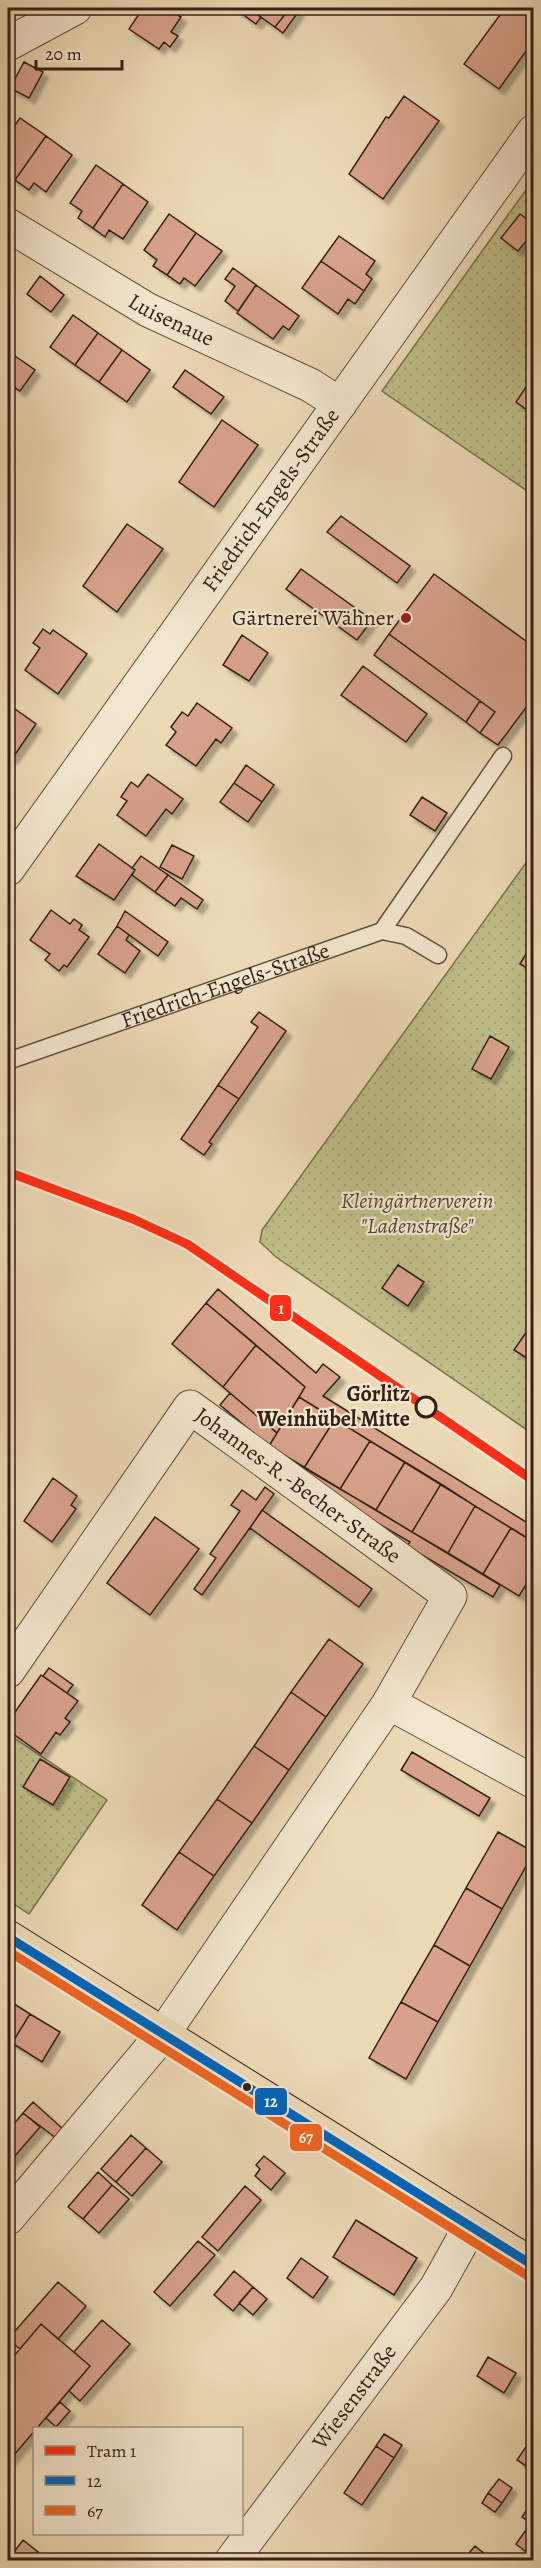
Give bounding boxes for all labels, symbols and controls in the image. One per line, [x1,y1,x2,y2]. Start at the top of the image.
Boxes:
scale bar [36,33,122,71]
text: 20 m [45,42,82,66]
street label: Luisenaue [122,286,219,354]
street label: Friedrich-Engels-Straße [195,402,347,598]
place label: Gärtnerei Wähner [232,603,394,633]
marker: Gärtnerei Wähner [399,611,413,625]
street label: Friedrich-Engels-Straße [117,935,334,1036]
park label: Kleingärtnerverein "Ladenstraße" [341,1186,493,1241]
line badge: 1 [269,1294,292,1322]
text: 1 [278,1298,284,1320]
place label: Görlitz Weinhübel Mitte [256,1379,410,1434]
marker: Görlitz Weinhübel Mitte [415,1396,437,1418]
street label: Johannes-R.-Becher-Straße [189,1400,407,1570]
unlabelled marker [241,2081,253,2093]
line badge: 12 [254,2087,288,2116]
text: 12 [264,2091,278,2113]
line badge: 67 [289,2123,323,2152]
text: 67 [299,2127,313,2149]
street label: Wiesenstraße [305,2338,404,2456]
legend [33,2427,243,2535]
text: Tram 1 [87,2439,136,2463]
text: 12 [87,2469,102,2493]
text: 67 [87,2499,103,2523]

